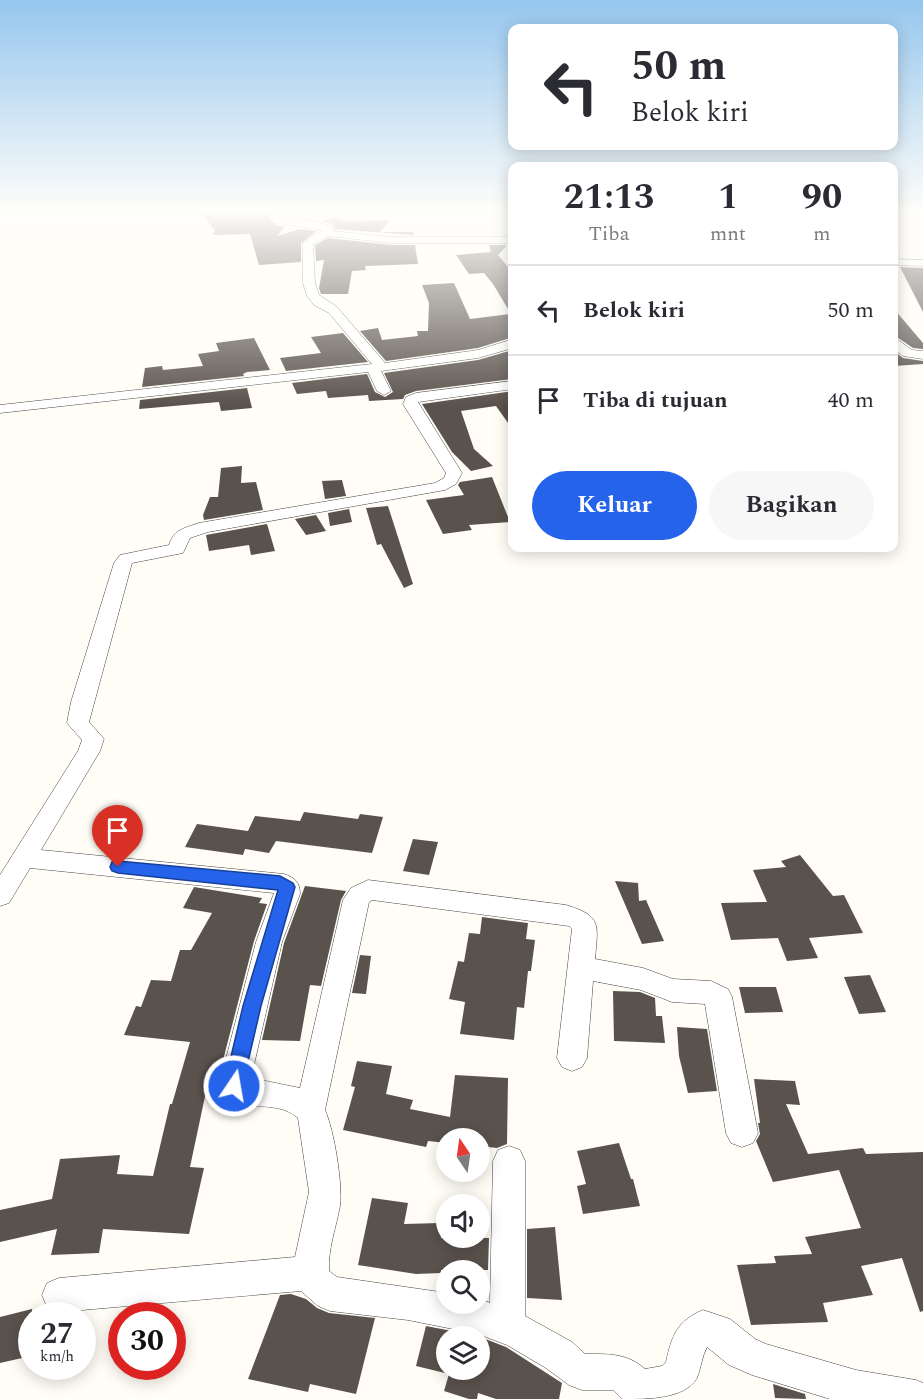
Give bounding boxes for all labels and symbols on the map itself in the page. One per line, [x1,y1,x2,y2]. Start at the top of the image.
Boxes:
pin [92,805,143,867]
position arrow [202,1054,266,1118]
north arrow [436,1128,490,1182]
speed limit sign: 30 [108,1302,186,1380]

